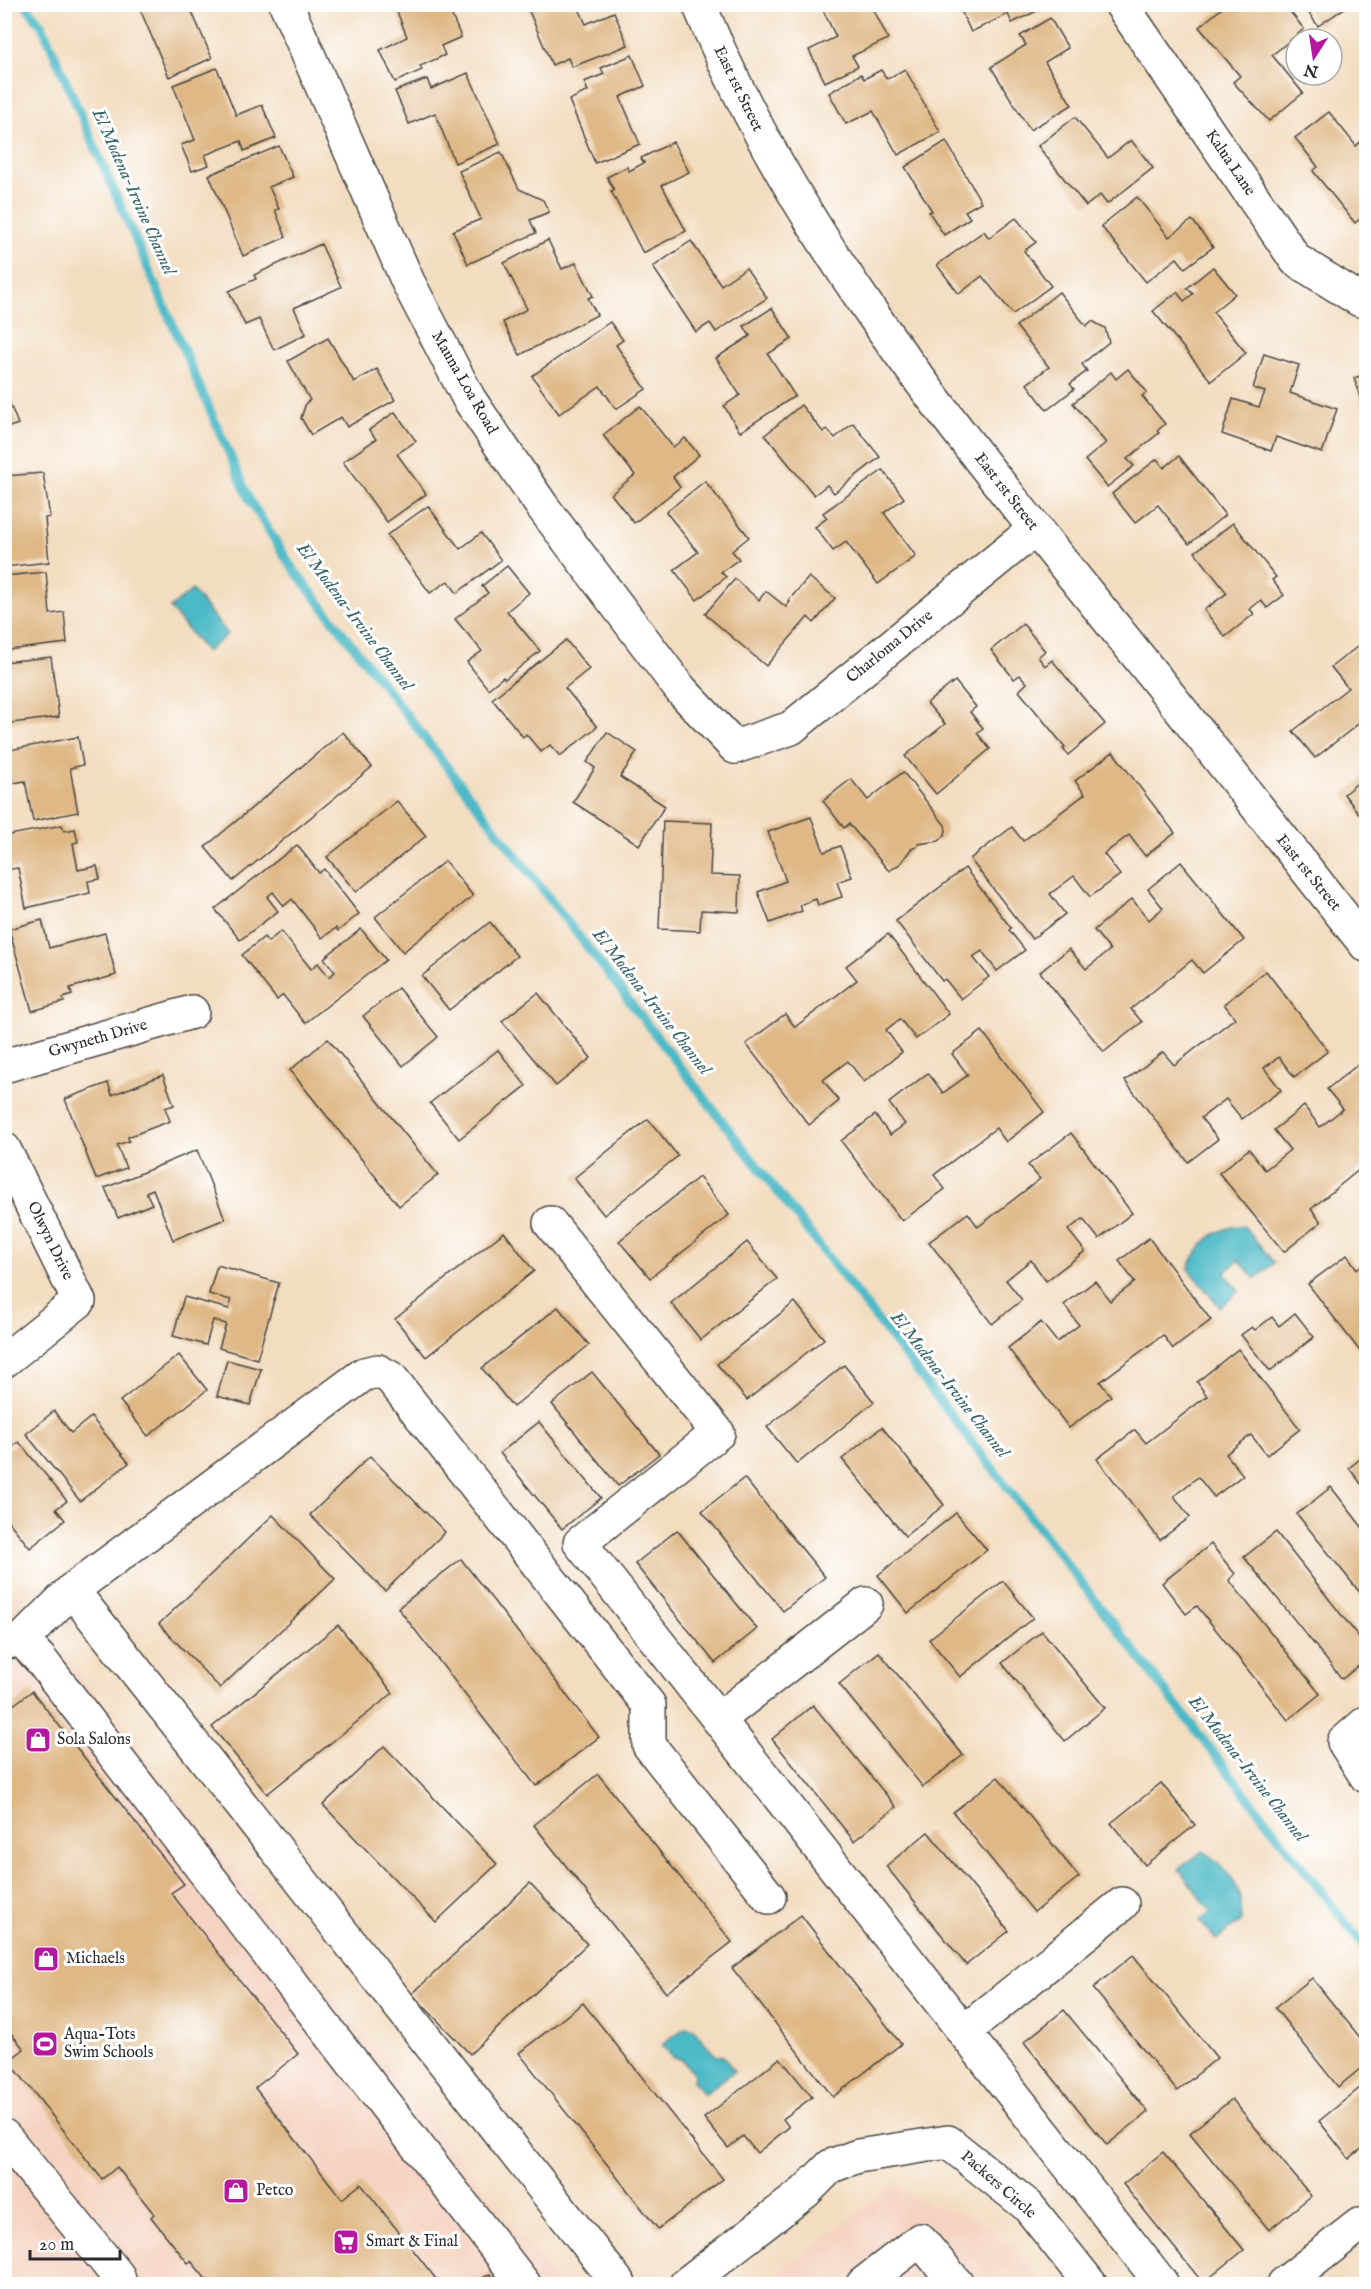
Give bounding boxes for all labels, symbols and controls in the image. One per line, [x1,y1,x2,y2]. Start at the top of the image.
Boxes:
north arrow [1284,27,1344,87]
street label: East 1st Street [709,43,768,136]
text: N [1302,58,1321,81]
water label: El Modena-Irvine Channel [86,104,181,280]
street label: Kalua Lane [1201,126,1259,200]
street label: Mauna Loa Road [426,328,502,439]
street label: East 1st Street [970,449,1043,535]
water label: El Modena-Irvine Channel [290,537,418,697]
street label: Charloma Drive [843,606,937,688]
street label: East 1st Street [1271,831,1345,916]
water label: El Modena-Irvine Channel [586,923,717,1081]
street label: Gwyneth Drive [46,1015,150,1063]
street label: Olwyn Drive [22,1198,78,1284]
water label: El Modena-Irvine Channel [884,1306,1015,1464]
water label: El Modena-Irvine Channel [1182,1690,1313,1848]
shop icon: Sola Salons [23,1725,53,1755]
place label: Sola Salons [57,1730,131,1750]
shop icon: Michaels [31,1944,61,1974]
place label: Michaels [66,1949,125,1969]
place label: Aqua-Tots Swim Schools [63,2025,154,2063]
sports icon: Aqua-Tots Swim Schools [30,2029,60,2059]
street label: Packers Circle [956,2147,1040,2223]
shop icon: Petco [221,2176,251,2206]
place label: Petco [256,2181,294,2201]
scale bar [30,2223,120,2261]
supermarket icon: Smart & Final [331,2227,361,2257]
place label: Smart & Final [366,2232,459,2252]
text: 20 m [39,2234,74,2257]

